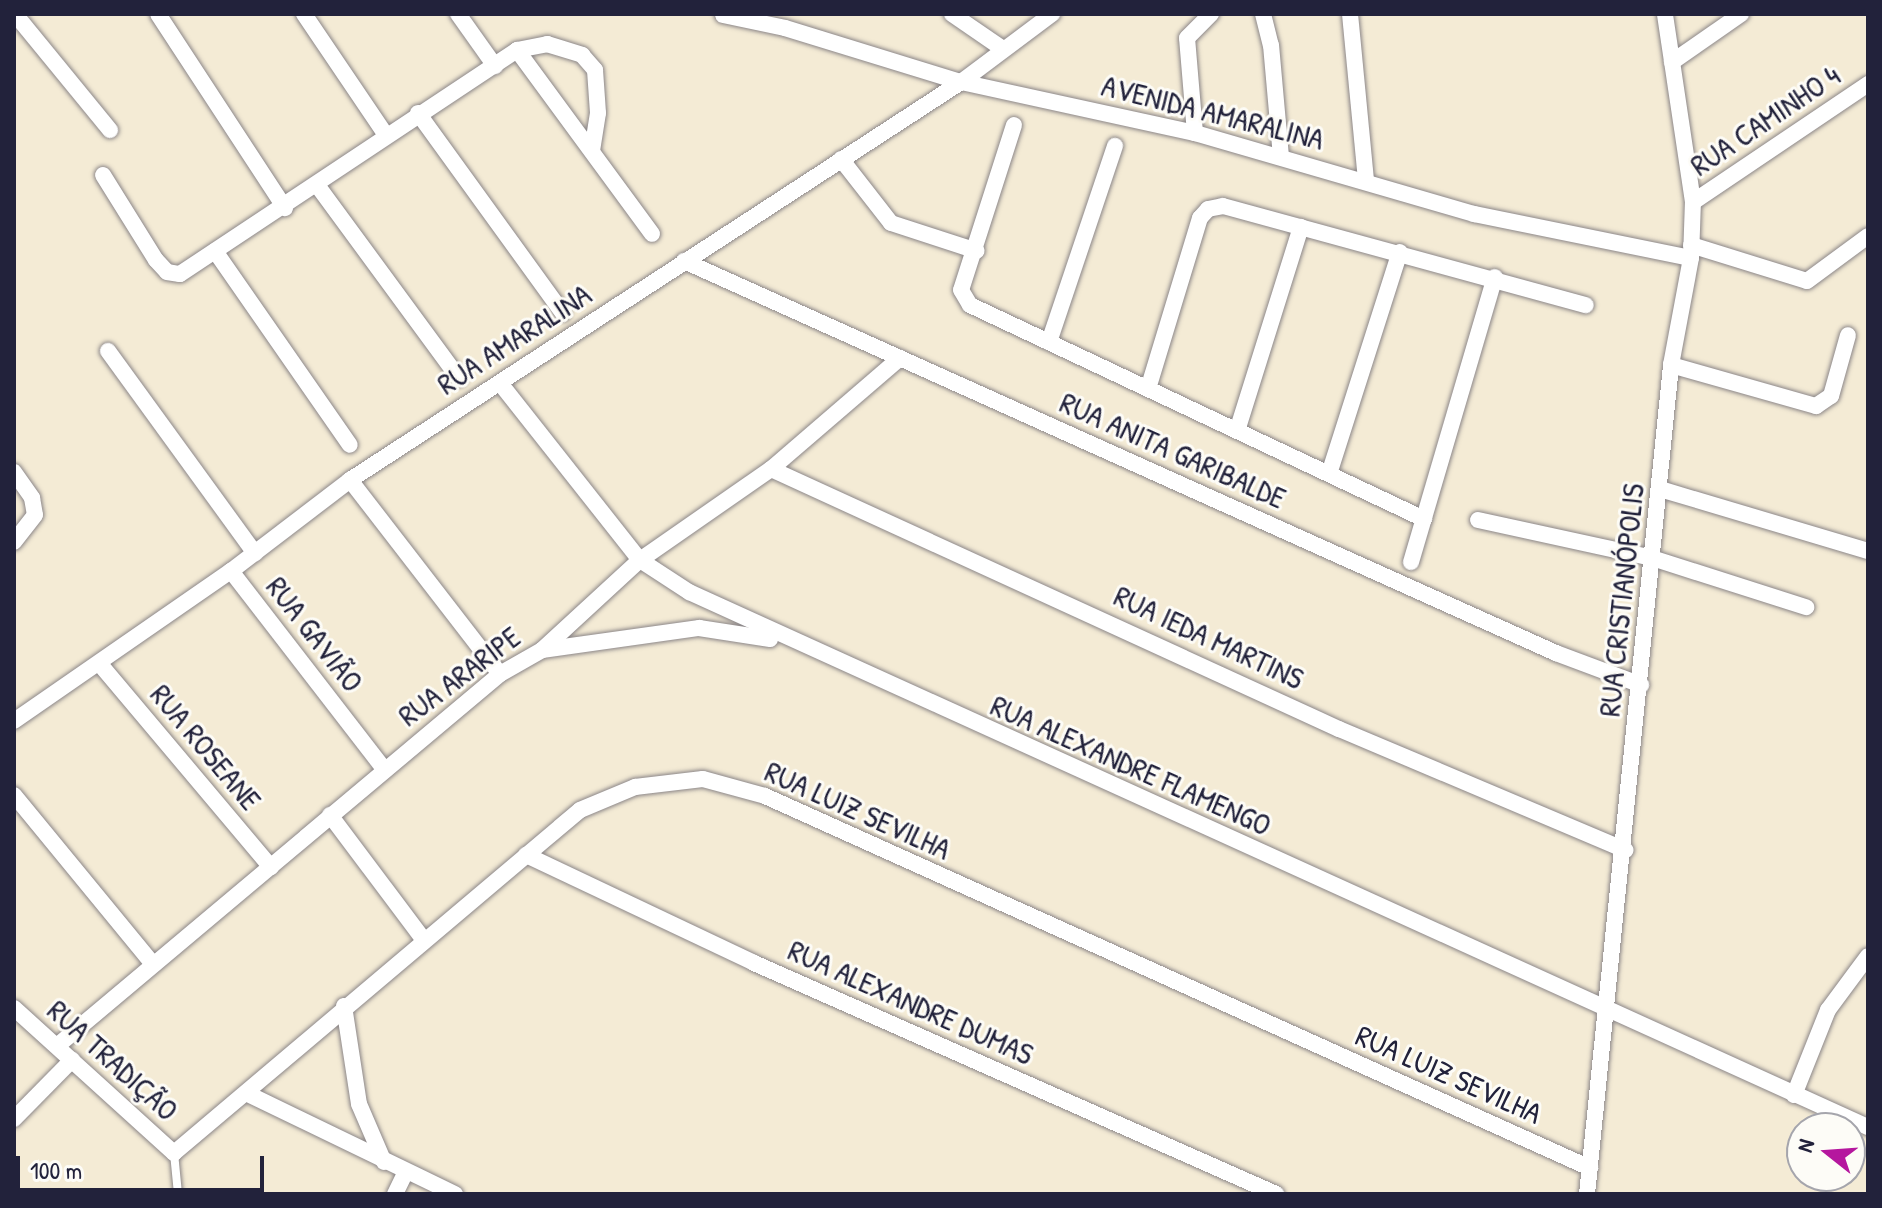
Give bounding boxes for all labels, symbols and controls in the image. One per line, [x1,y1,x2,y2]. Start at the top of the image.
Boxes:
street label: RUA CAMINHO 4 [1683,57,1847,183]
street label: AVENIDA AMARALINA [1098,67,1328,157]
street label: RUA AMARALINA [430,276,598,402]
street label: RUA ANITA GARIBALDE [1055,384,1291,516]
street label: RUA CRISTIANÓPOLIS [1591,482,1651,718]
street label: RUA GAVIÃO [259,569,371,699]
street label: RUA IEDA MARTINS [1109,577,1309,697]
street label: RUA ARARIPE [391,619,527,733]
street label: RUA ROSEANE [143,677,269,817]
street label: RUA ALEXANDRE FLAMENGO [985,687,1277,843]
street label: RUA LUIZ SEVILHA [760,753,956,867]
street label: RUA ALEXANDRE DUMAS [783,932,1039,1072]
street label: RUA TRADIÇÃO [40,992,186,1128]
street label: RUA LUIZ SEVILHA [1351,1017,1547,1131]
north arrow [1786,1112,1866,1192]
text: N [1789,1136,1821,1156]
scale bar [20,1140,268,1190]
text: 100 m [30,1154,82,1186]

